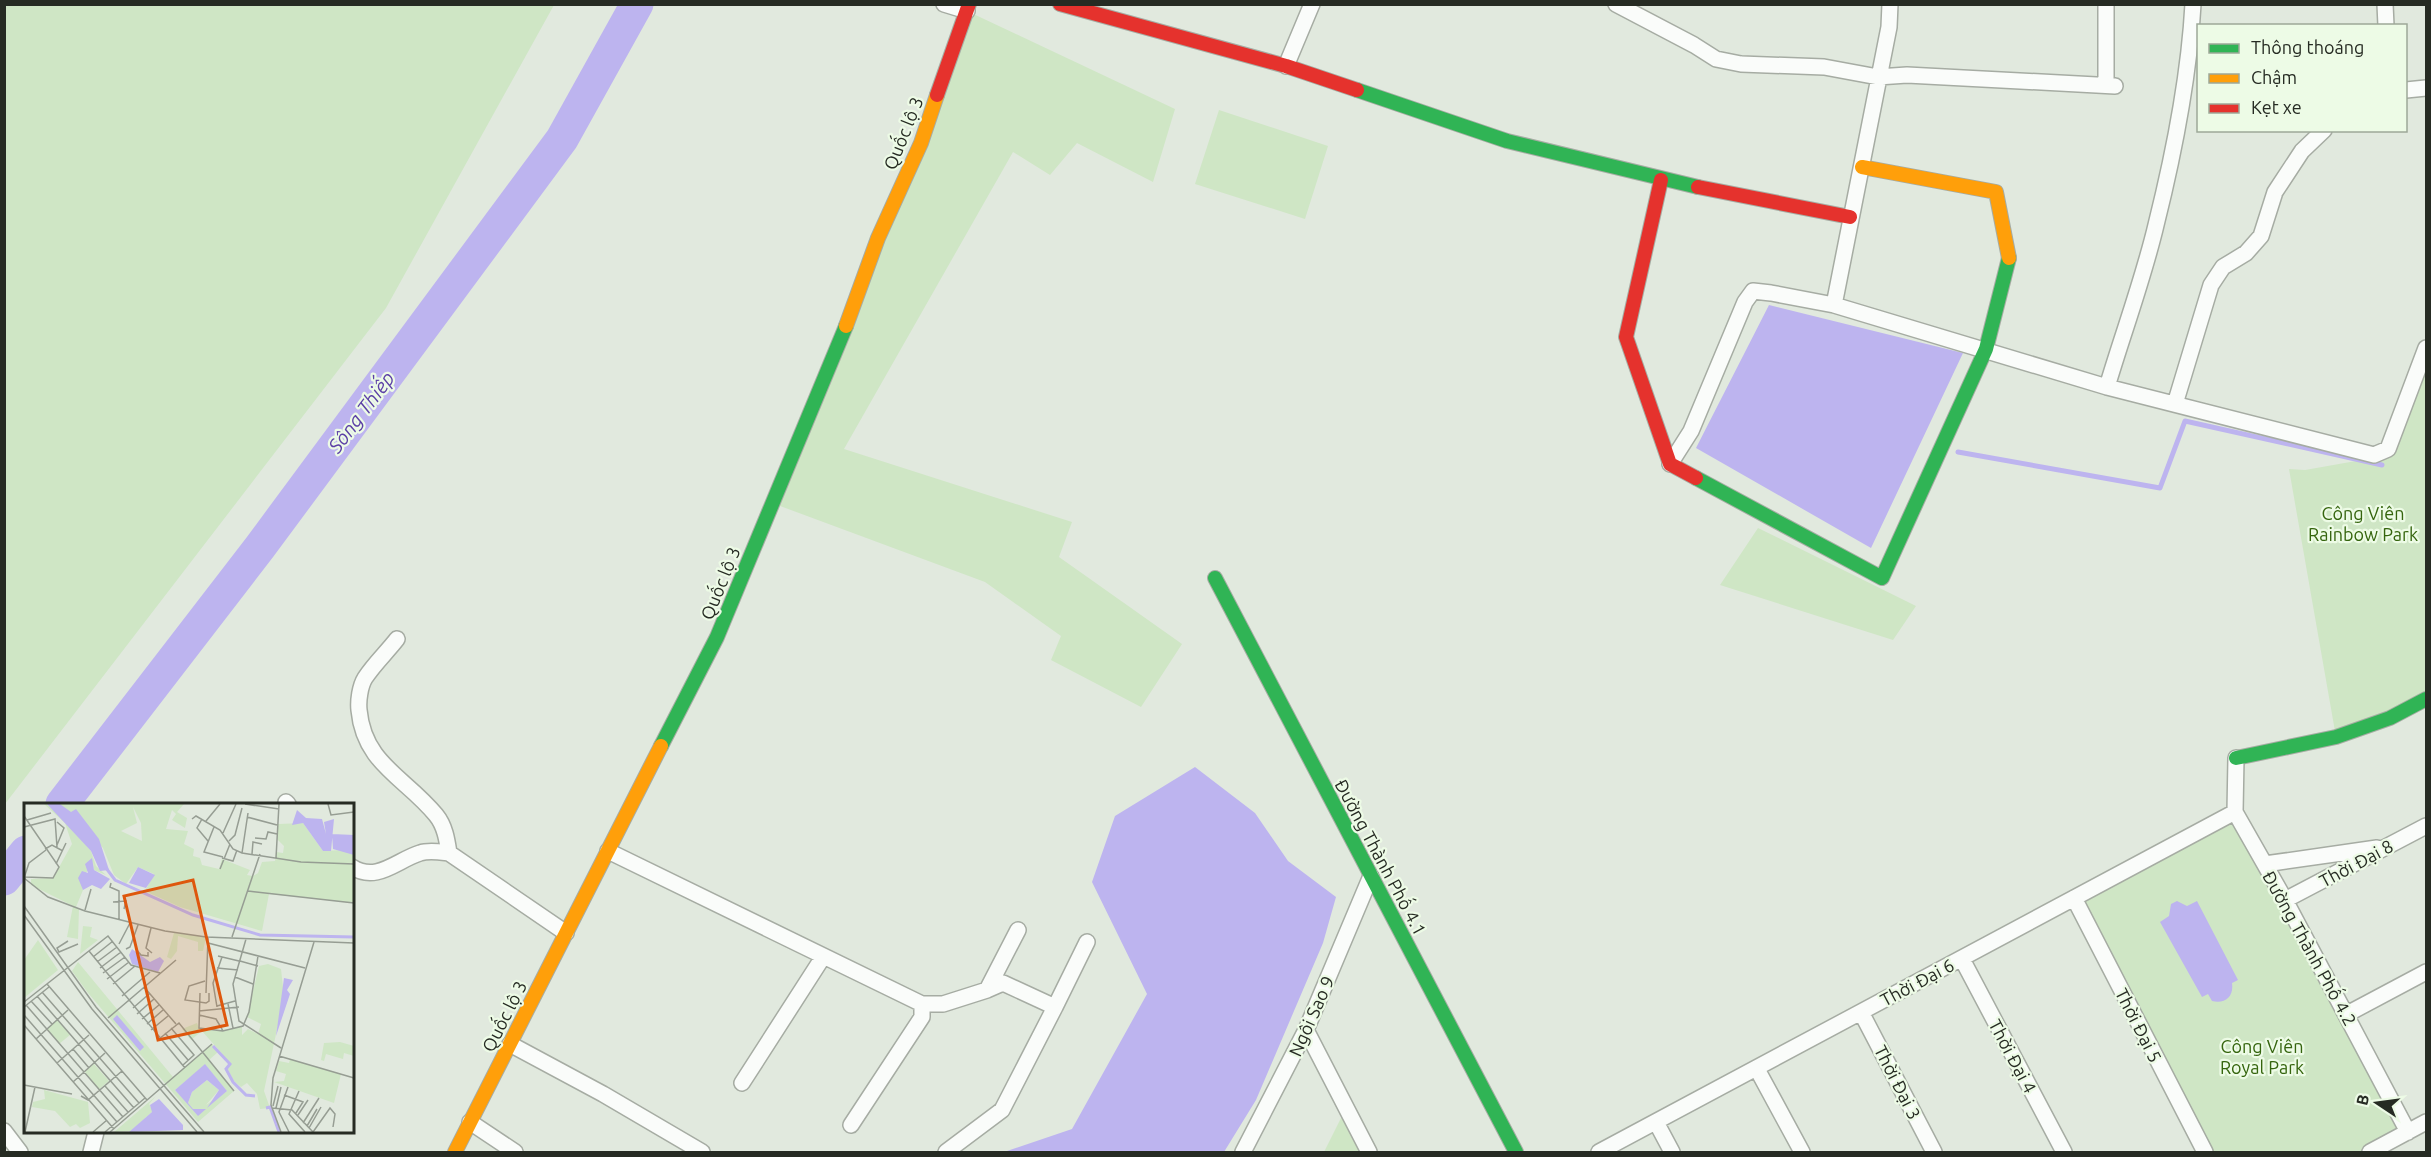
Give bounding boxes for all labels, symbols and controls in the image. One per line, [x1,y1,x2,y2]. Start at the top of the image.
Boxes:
legend [2197,24,2407,132]
text: Thông thoáng [2251,37,2364,57]
text: Chậm [2251,67,2297,87]
street label: Quốc lộ 3 [877,93,928,173]
text: Kẹt xe [2251,97,2302,117]
water label: Sông Thiếp [320,365,399,458]
park label: Công Viên Rainbow Park [2308,503,2418,544]
street label: Quốc lộ 3 [694,543,745,623]
street label: Đường Thành Phố 4.1 [1331,775,1433,938]
inset map [24,803,354,1133]
street label: Thời Đại 8 [2316,835,2396,891]
street label: Đường Thành Phố 4.2 [2259,866,2363,1029]
street label: Thời Đại 6 [1877,954,1957,1010]
street label: Ngôi Sao 9 [1284,973,1338,1059]
street label: Quốc lộ 3 [475,976,531,1055]
street label: Thời Đại 5 [2112,985,2166,1065]
street label: Thời Đại 4 [1985,1016,2041,1096]
park label: Công Viên Royal Park [2220,1036,2304,1077]
street label: Thời Đại 3 [1871,1042,1925,1122]
north arrow [2347,1073,2407,1133]
text: B [2352,1092,2372,1107]

